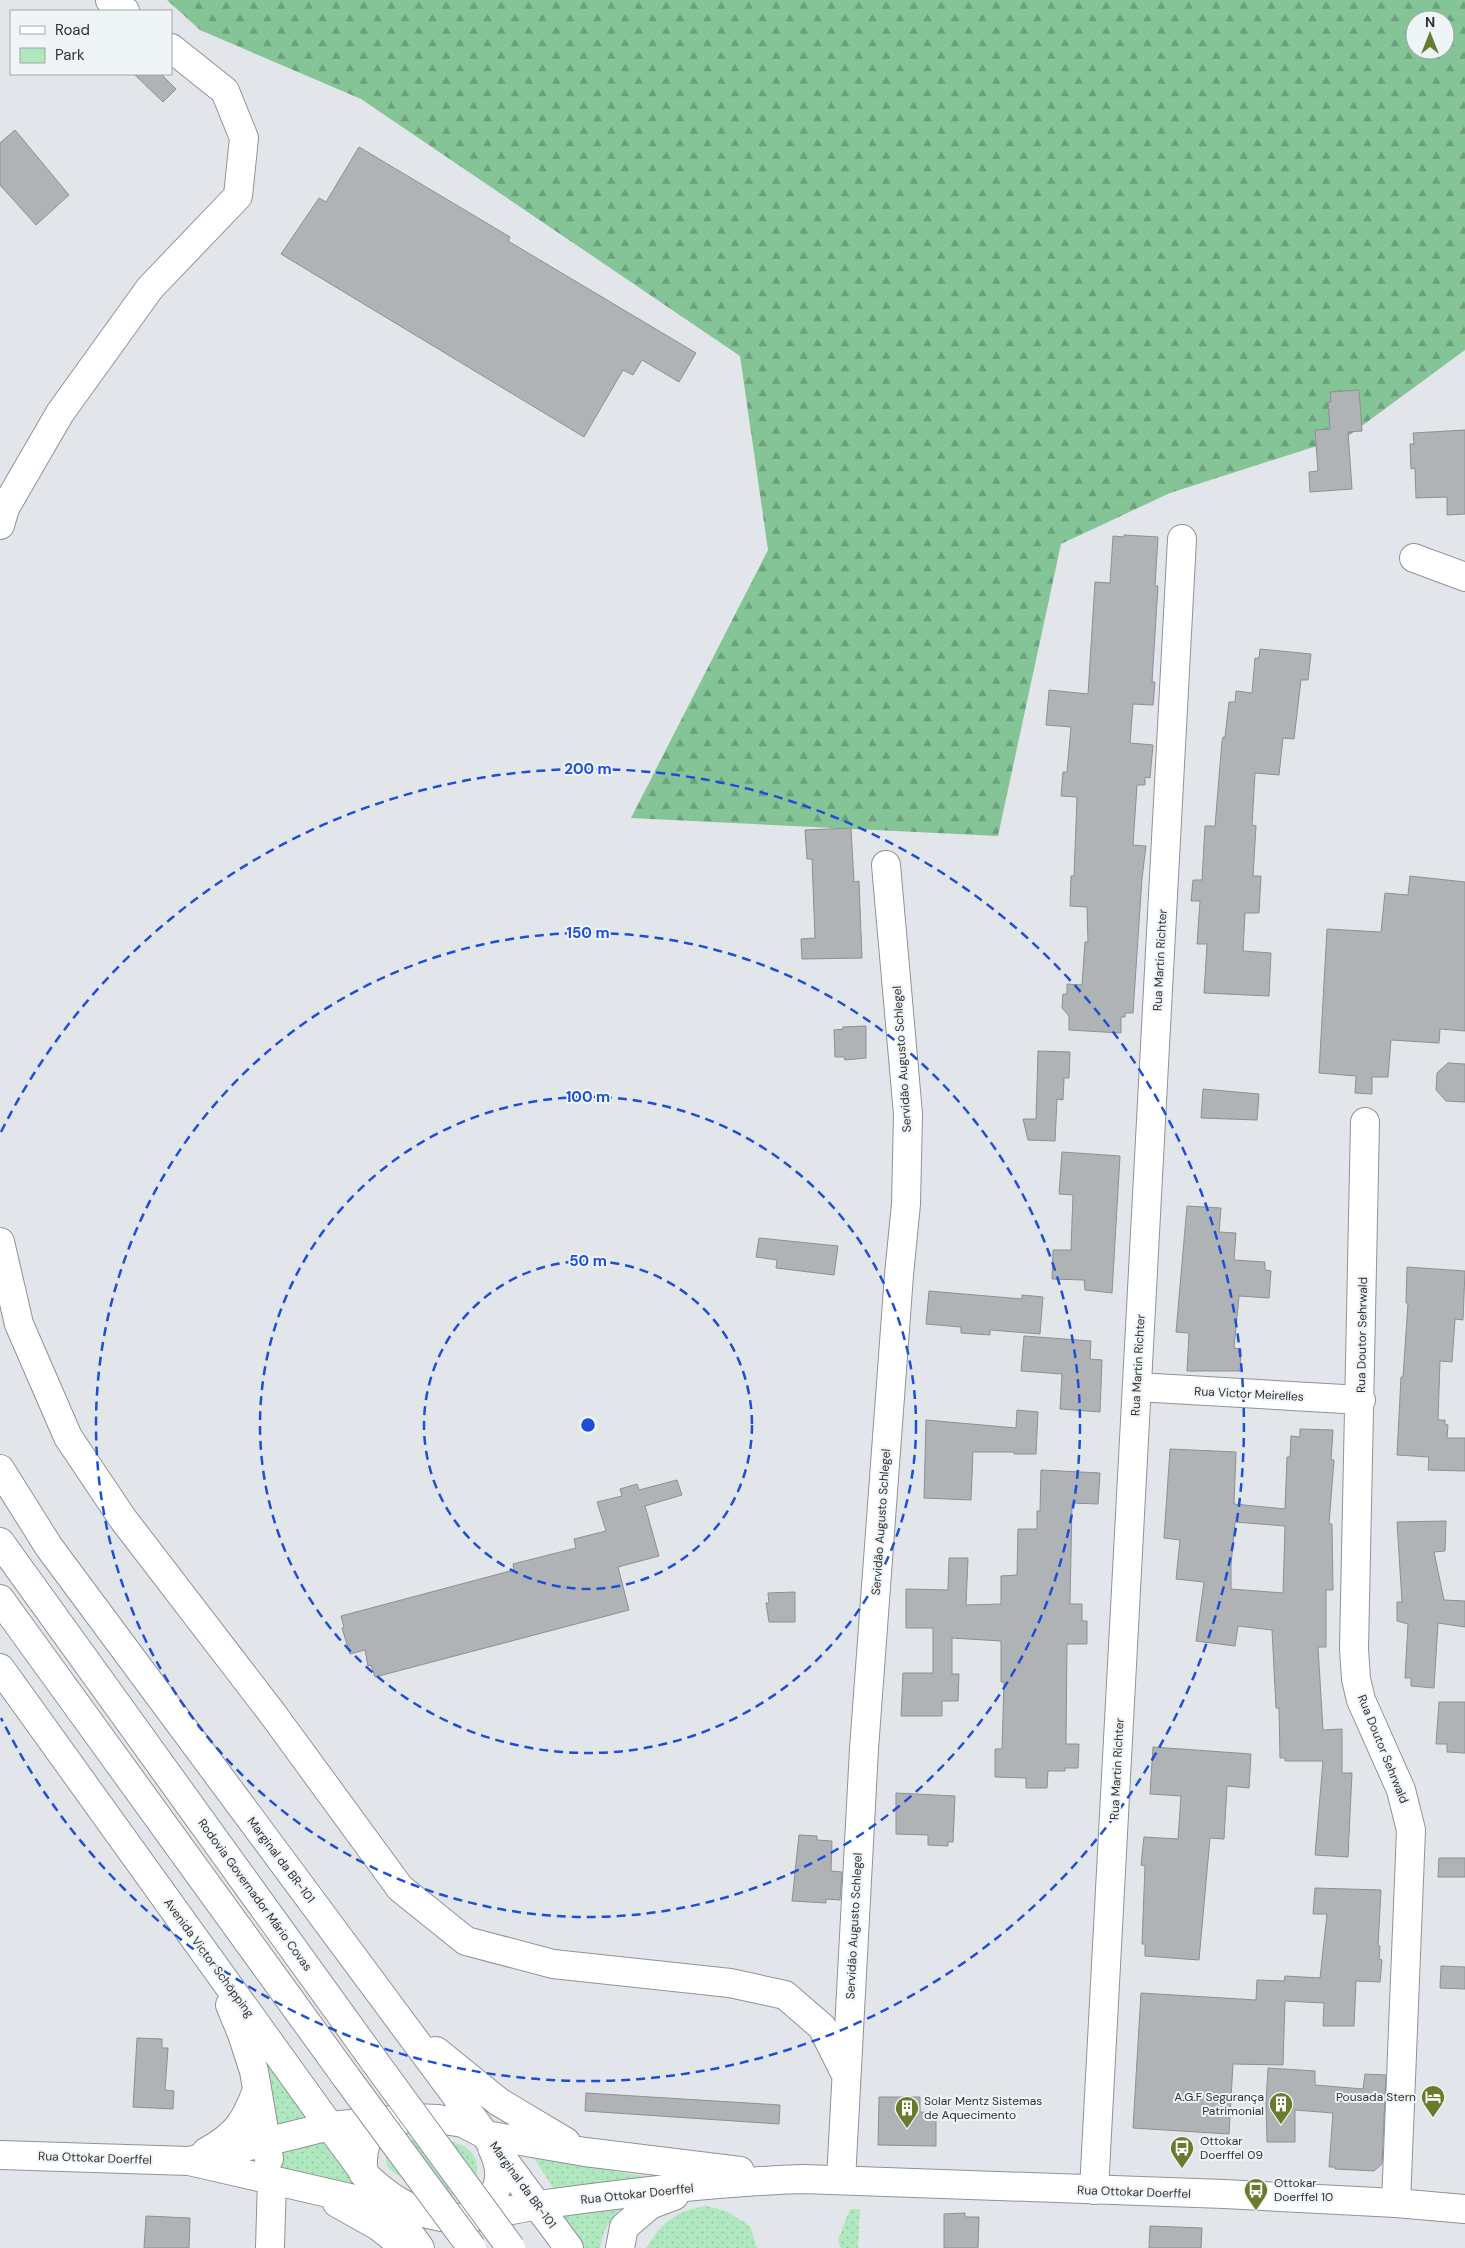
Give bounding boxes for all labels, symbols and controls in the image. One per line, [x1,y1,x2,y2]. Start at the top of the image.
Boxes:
legend [10,10,172,75]
north arrow [1405,10,1455,60]
text: N [1425,13,1435,31]
text: Road [55,20,90,40]
text: Park [55,45,85,65]
text: 200 m [564,759,612,779]
street label: Rua Martin Richter [1149,908,1171,1011]
text: 150 m [567,923,610,943]
street label: Servidão Augusto Schlegel [889,985,915,1133]
text: 100 m [566,1087,610,1107]
text: 50 m [569,1251,607,1271]
street label: Rua Doutor Sehrwald [1353,1277,1371,1393]
street label: Rua Martin Richter [1127,1313,1149,1416]
street label: Rua Victor Meirelles [1194,1383,1304,1405]
centre of rings [579,1416,597,1434]
street label: Servidão Augusto Schlegel [868,1448,894,1596]
street label: Rua Doutor Sehrwald [1354,1692,1412,1806]
street label: Rua Martin Richter [1106,1717,1128,1820]
street label: Marginal da BR-101 [243,1814,319,1906]
street label: Rodovia Governador Mário Covas [194,1816,316,1974]
street label: Servidão Augusto Schlegel [842,1852,866,2000]
street label: Avenida Victor Schöpping [160,1895,258,2021]
hotel icon: Pousada Stern [1420,2084,1446,2118]
place label: A.G.F Segurança Patrimonial [1174,2089,1264,2119]
place label: Pousada Stern [1336,2089,1416,2105]
building icon: A.G.F Segurança Patrimonial [1268,2091,1294,2125]
place label: Solar Mentz Sistemas de Aquecimento [924,2093,1042,2123]
building icon: Solar Mentz Sistemas de Aquecimento [894,2095,920,2129]
place label: Ottokar Doerffel 09 [1200,2133,1263,2163]
bus stop icon: Ottokar Doerffel 09 [1169,2135,1195,2169]
street label: Marginal da BR-101 [486,2138,560,2232]
street label: Rua Ottokar Doerffel [38,2148,152,2168]
place label: Ottokar Doerffel 10 [1274,2175,1333,2205]
bus stop icon: Ottokar Doerffel 10 [1243,2177,1269,2211]
street label: Rua Ottokar Doerffel [580,2180,694,2208]
street label: Rua Ottokar Doerffel [1077,2182,1191,2202]

